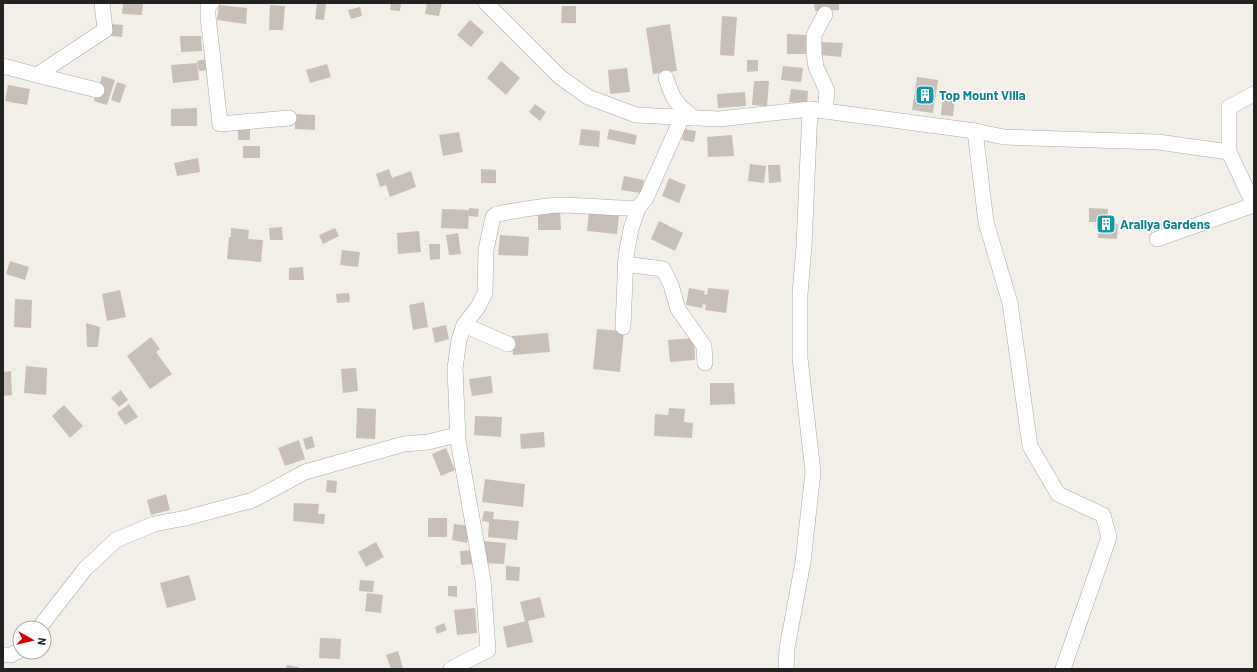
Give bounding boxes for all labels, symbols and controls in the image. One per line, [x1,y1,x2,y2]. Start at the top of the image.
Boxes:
building icon: Top Mount Villa [914,84,936,106]
place label: Top Mount Villa [939,87,1026,103]
building icon: Araliya Gardens [1095,213,1117,235]
place label: Araliya Gardens [1120,216,1211,232]
north arrow [12,620,52,660]
text: N [35,637,49,646]

